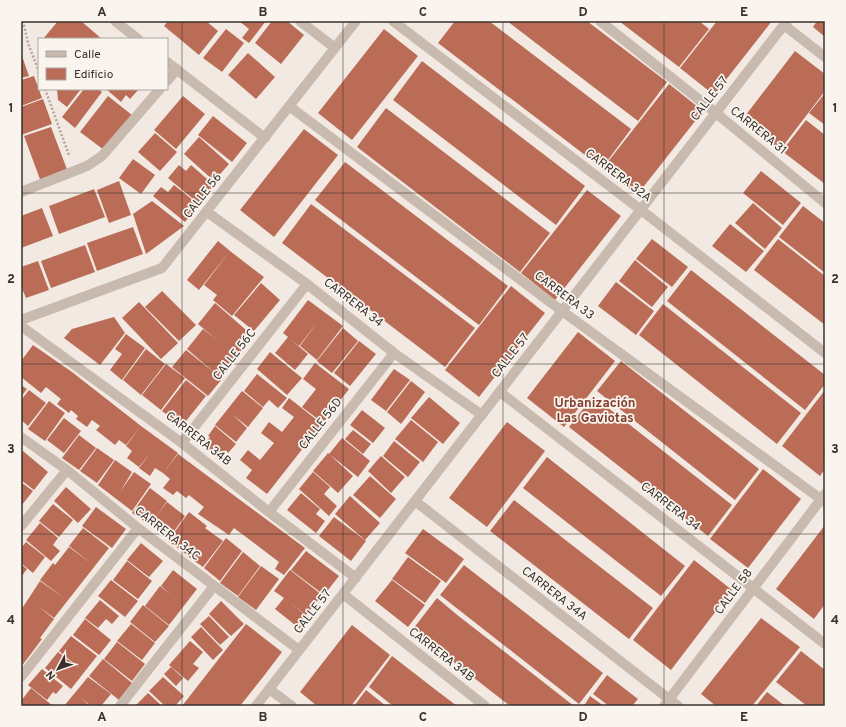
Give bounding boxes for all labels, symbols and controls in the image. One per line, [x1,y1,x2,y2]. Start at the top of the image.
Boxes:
text: A [97,5,107,21]
text: B [259,5,268,21]
text: C [419,5,427,21]
text: D [578,5,588,21]
text: E [740,5,748,21]
legend [38,38,168,90]
text: Calle [74,47,101,63]
text: Edificio [74,67,114,83]
street label: CALLE 57 [688,73,732,125]
text: 1 [8,101,14,117]
text: 1 [832,101,838,117]
street label: CARRERA 31 [726,103,790,159]
street label: CARRERA 32A [582,146,654,206]
street label: CALLE 56 [180,170,226,222]
street label: CARRERA 33 [531,268,597,324]
text: 2 [7,272,15,288]
text: 2 [831,272,839,288]
street label: CARRERA 34 [320,275,386,331]
street label: CALLE 56C [210,326,260,384]
street label: CALLE 57 [489,330,533,382]
street label: CALLE 56D [296,395,346,453]
district label: Urbanización Las Gaviotas [554,396,636,427]
street label: CARRERA 34B [162,408,234,470]
text: 3 [7,442,15,458]
text: 3 [831,442,839,458]
street label: CARRERA 34 [637,479,703,535]
street label: CARRERA 34C [131,503,203,565]
street label: CARRERA 34A [518,563,590,625]
street label: CALLE 58 [711,566,757,618]
street label: CALLE 57 [291,586,335,638]
text: 4 [7,613,15,629]
text: 4 [831,613,839,629]
street label: CARRERA 34B [405,624,477,686]
north arrow [38,649,78,689]
text: N [43,667,59,682]
text: A [97,710,107,726]
text: B [259,710,268,726]
text: C [419,710,427,726]
text: D [578,710,588,726]
text: E [740,710,748,726]

